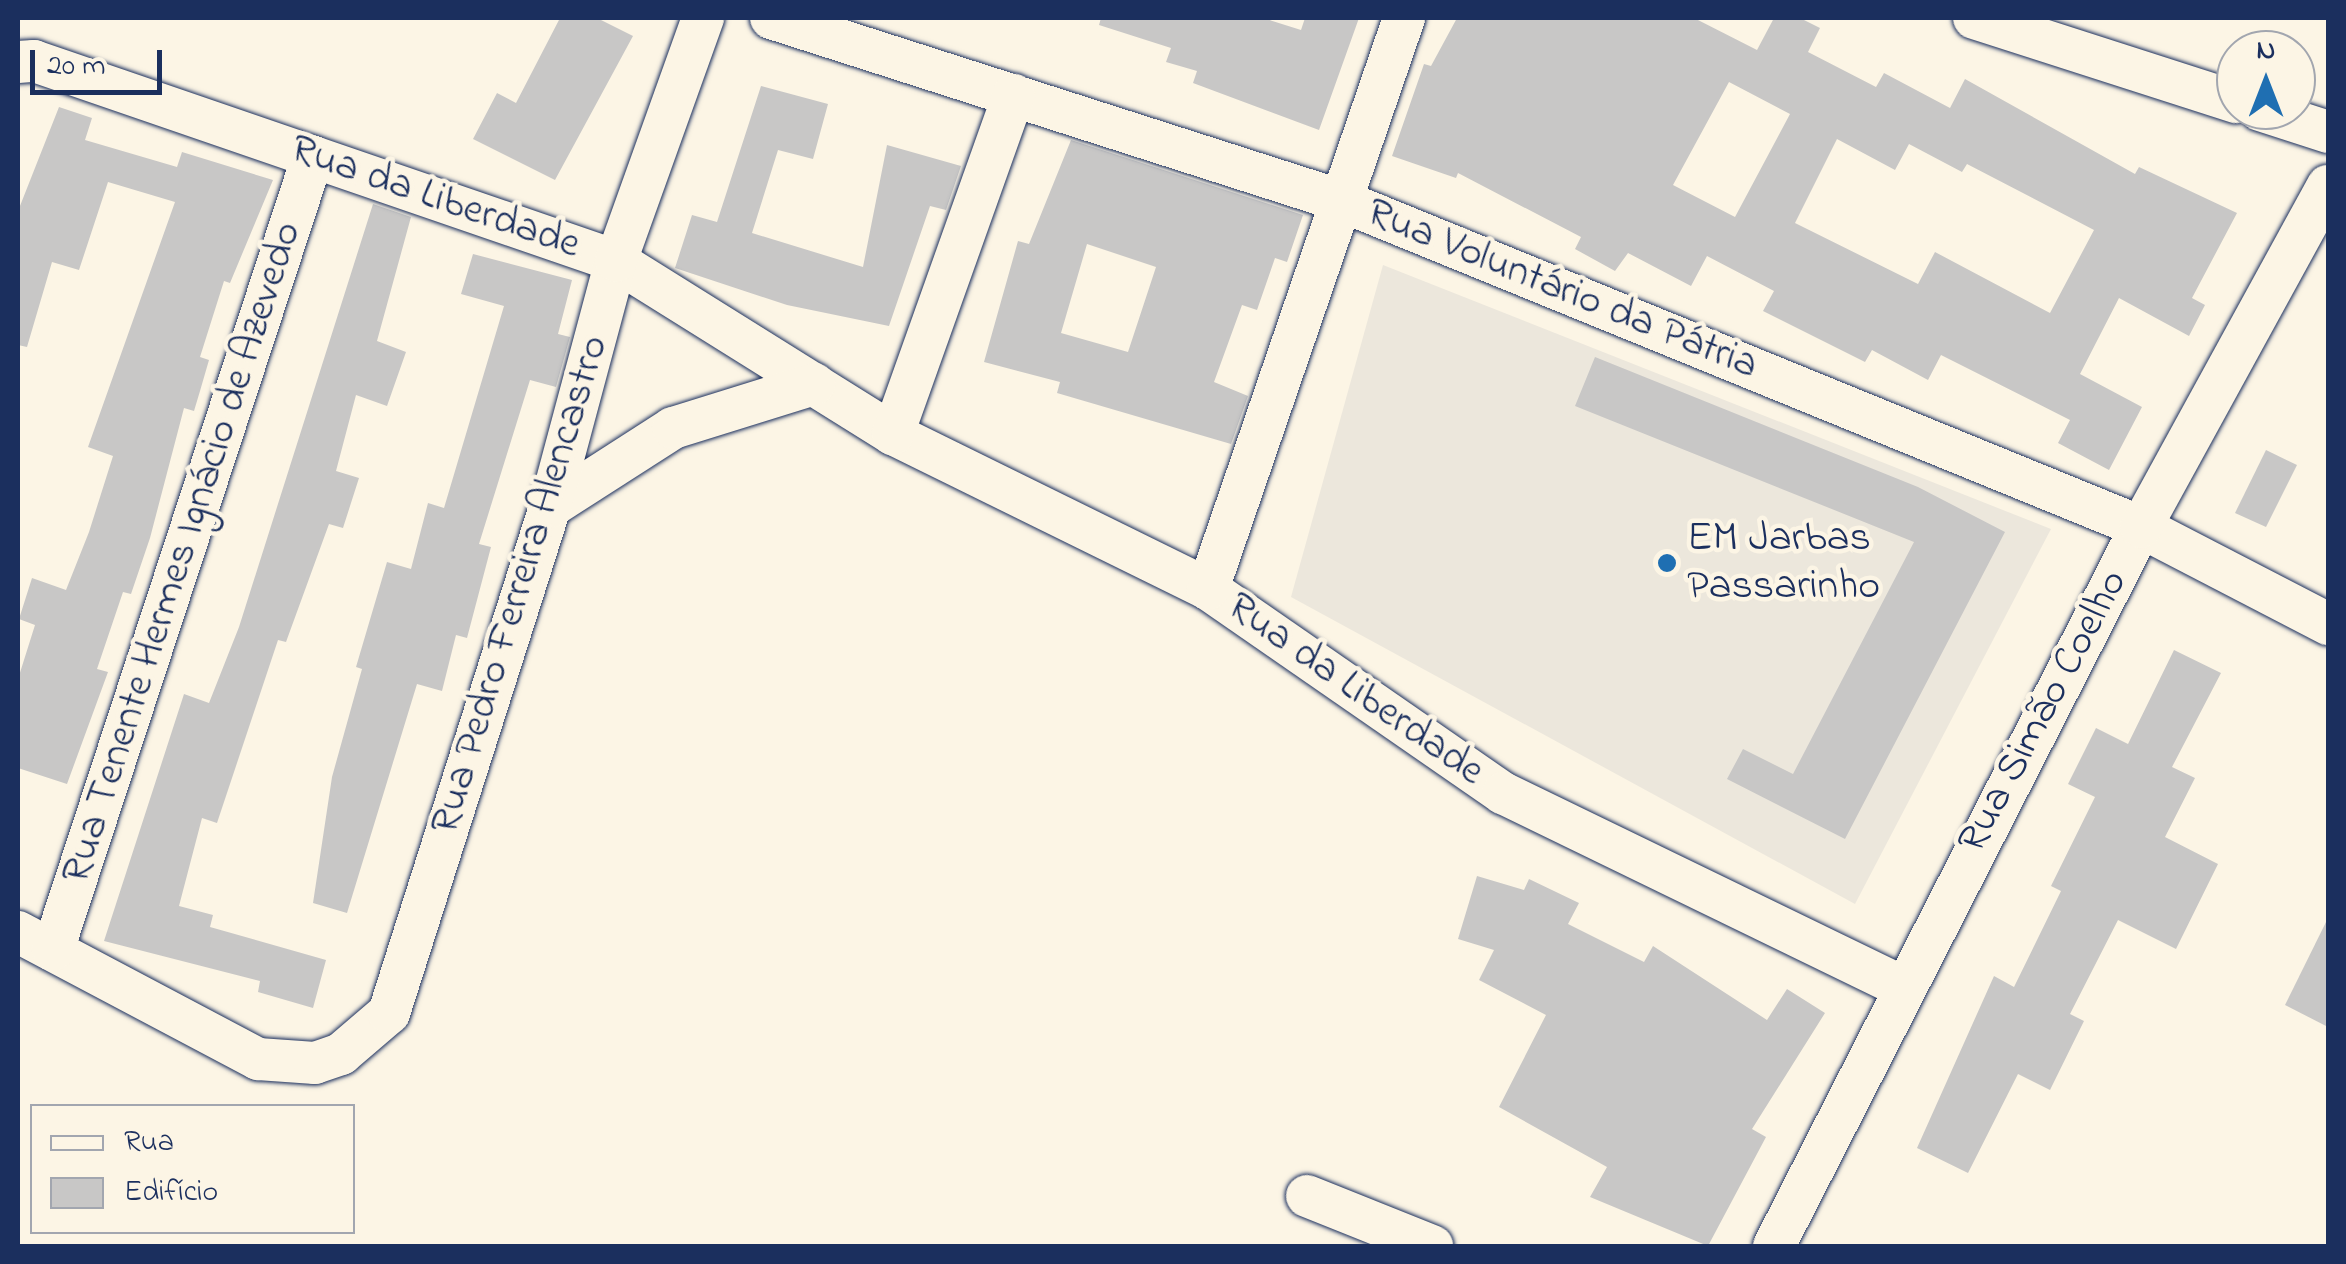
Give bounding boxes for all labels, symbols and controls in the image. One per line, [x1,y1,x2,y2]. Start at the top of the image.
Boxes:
scale bar [35,30,168,92]
north arrow [2216,30,2316,130]
text: N [2257,31,2275,72]
text: 20 m [47,45,106,89]
street label: Rua da Liberdade [284,125,586,271]
street label: Rua Voluntário da Pátria [1359,188,1765,392]
street label: Rua Tenente Hermes Ignácio de Azevedo [52,216,314,890]
street label: Rua Pedro Ferreira Alencastro [421,330,621,840]
place label: EM Jarbas Passarinho [1687,514,1880,612]
marker: EM Jarbas Passarinho [1656,552,1678,574]
street label: Rua Simão Coelho [1948,562,2140,862]
street label: Rua da Liberdade [1216,582,1494,798]
legend [30,1104,355,1234]
text: Rua [124,1121,174,1165]
text: Edifício [124,1171,218,1215]

